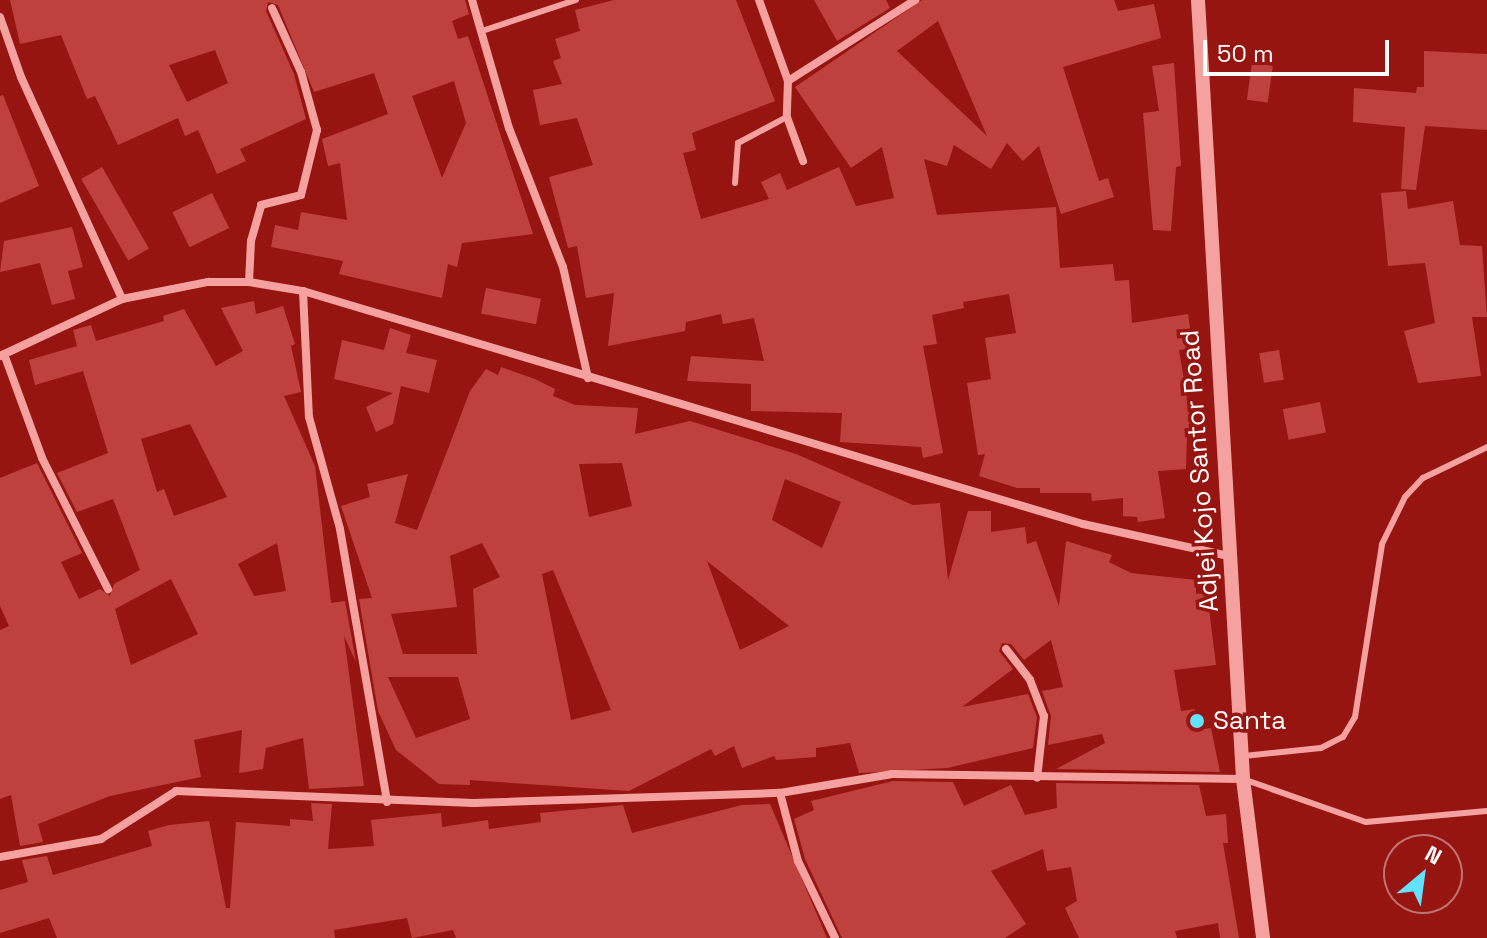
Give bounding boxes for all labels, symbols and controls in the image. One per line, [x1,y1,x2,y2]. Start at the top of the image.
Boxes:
scale bar [1207,24,1393,74]
text: 50 m [1217,38,1274,69]
street label: Adjei Kojo Santor Road [1175,329,1225,613]
place label: Santa [1213,705,1286,737]
marker: Santa [1188,712,1206,730]
north arrow [1383,834,1463,914]
text: N [1420,839,1447,871]

